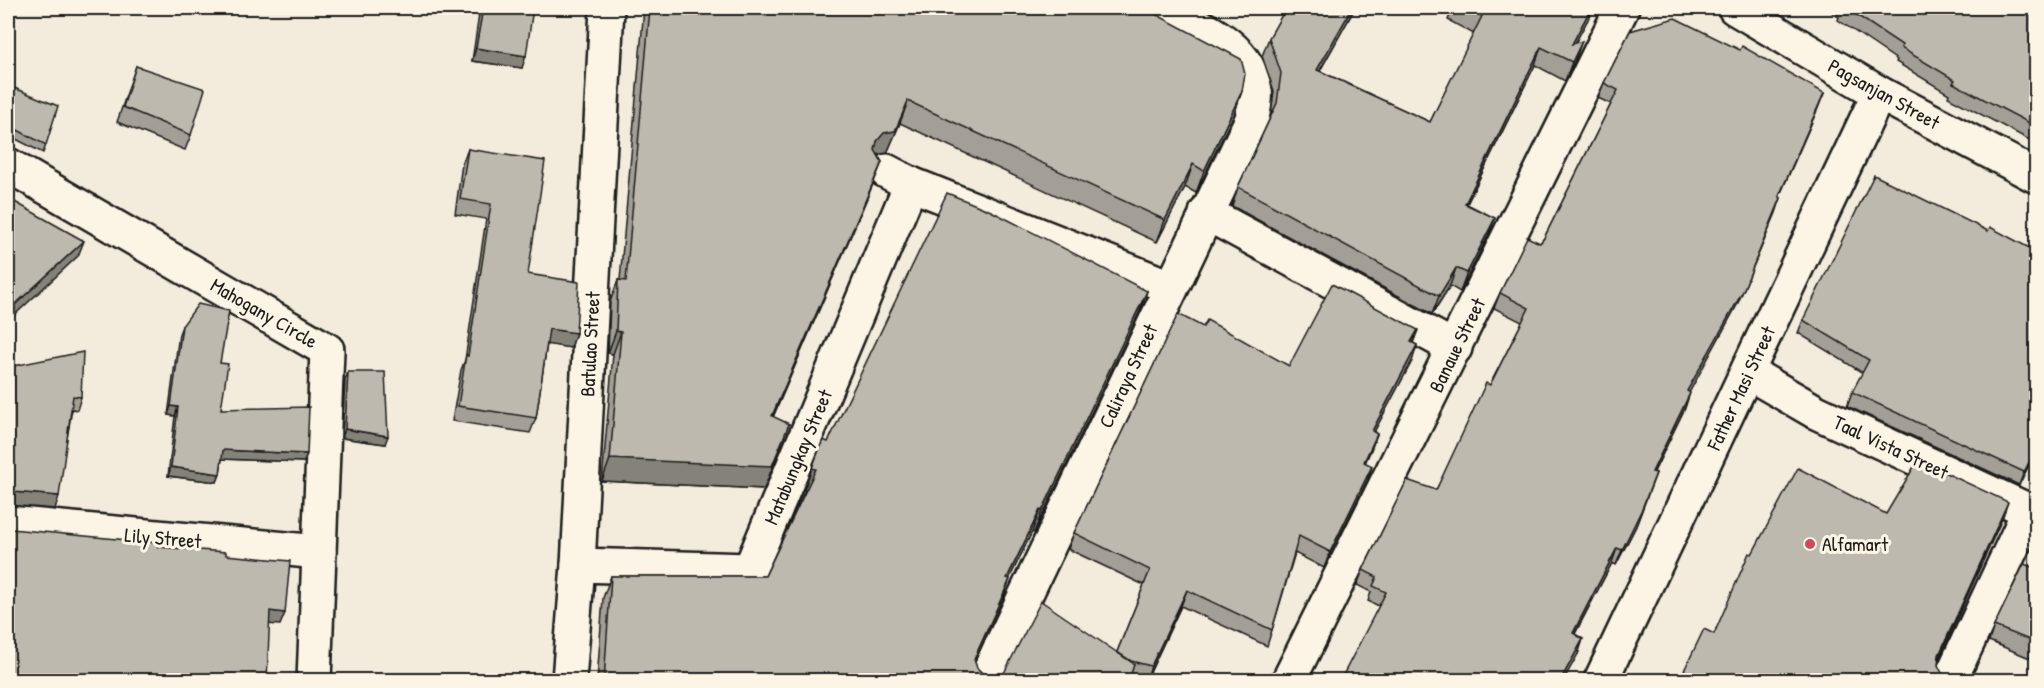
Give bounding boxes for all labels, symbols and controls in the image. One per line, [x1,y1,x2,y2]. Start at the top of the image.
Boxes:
street label: Pagsanjan Street [1824,52,1946,136]
street label: Mahogany Circle [206,271,323,354]
street label: Batulao Street [573,290,606,397]
street label: Banaue Street [1422,292,1492,397]
street label: Caliraya Street [1092,319,1164,432]
street label: Father Masi Street [1700,320,1782,455]
street label: Matabungkay Street [757,384,839,529]
street label: Taal Vista Street [1829,408,1954,486]
street label: Lily Street [124,521,204,554]
place label: Alfamart [1822,530,1889,557]
marker: Alfamart [1803,537,1817,551]

